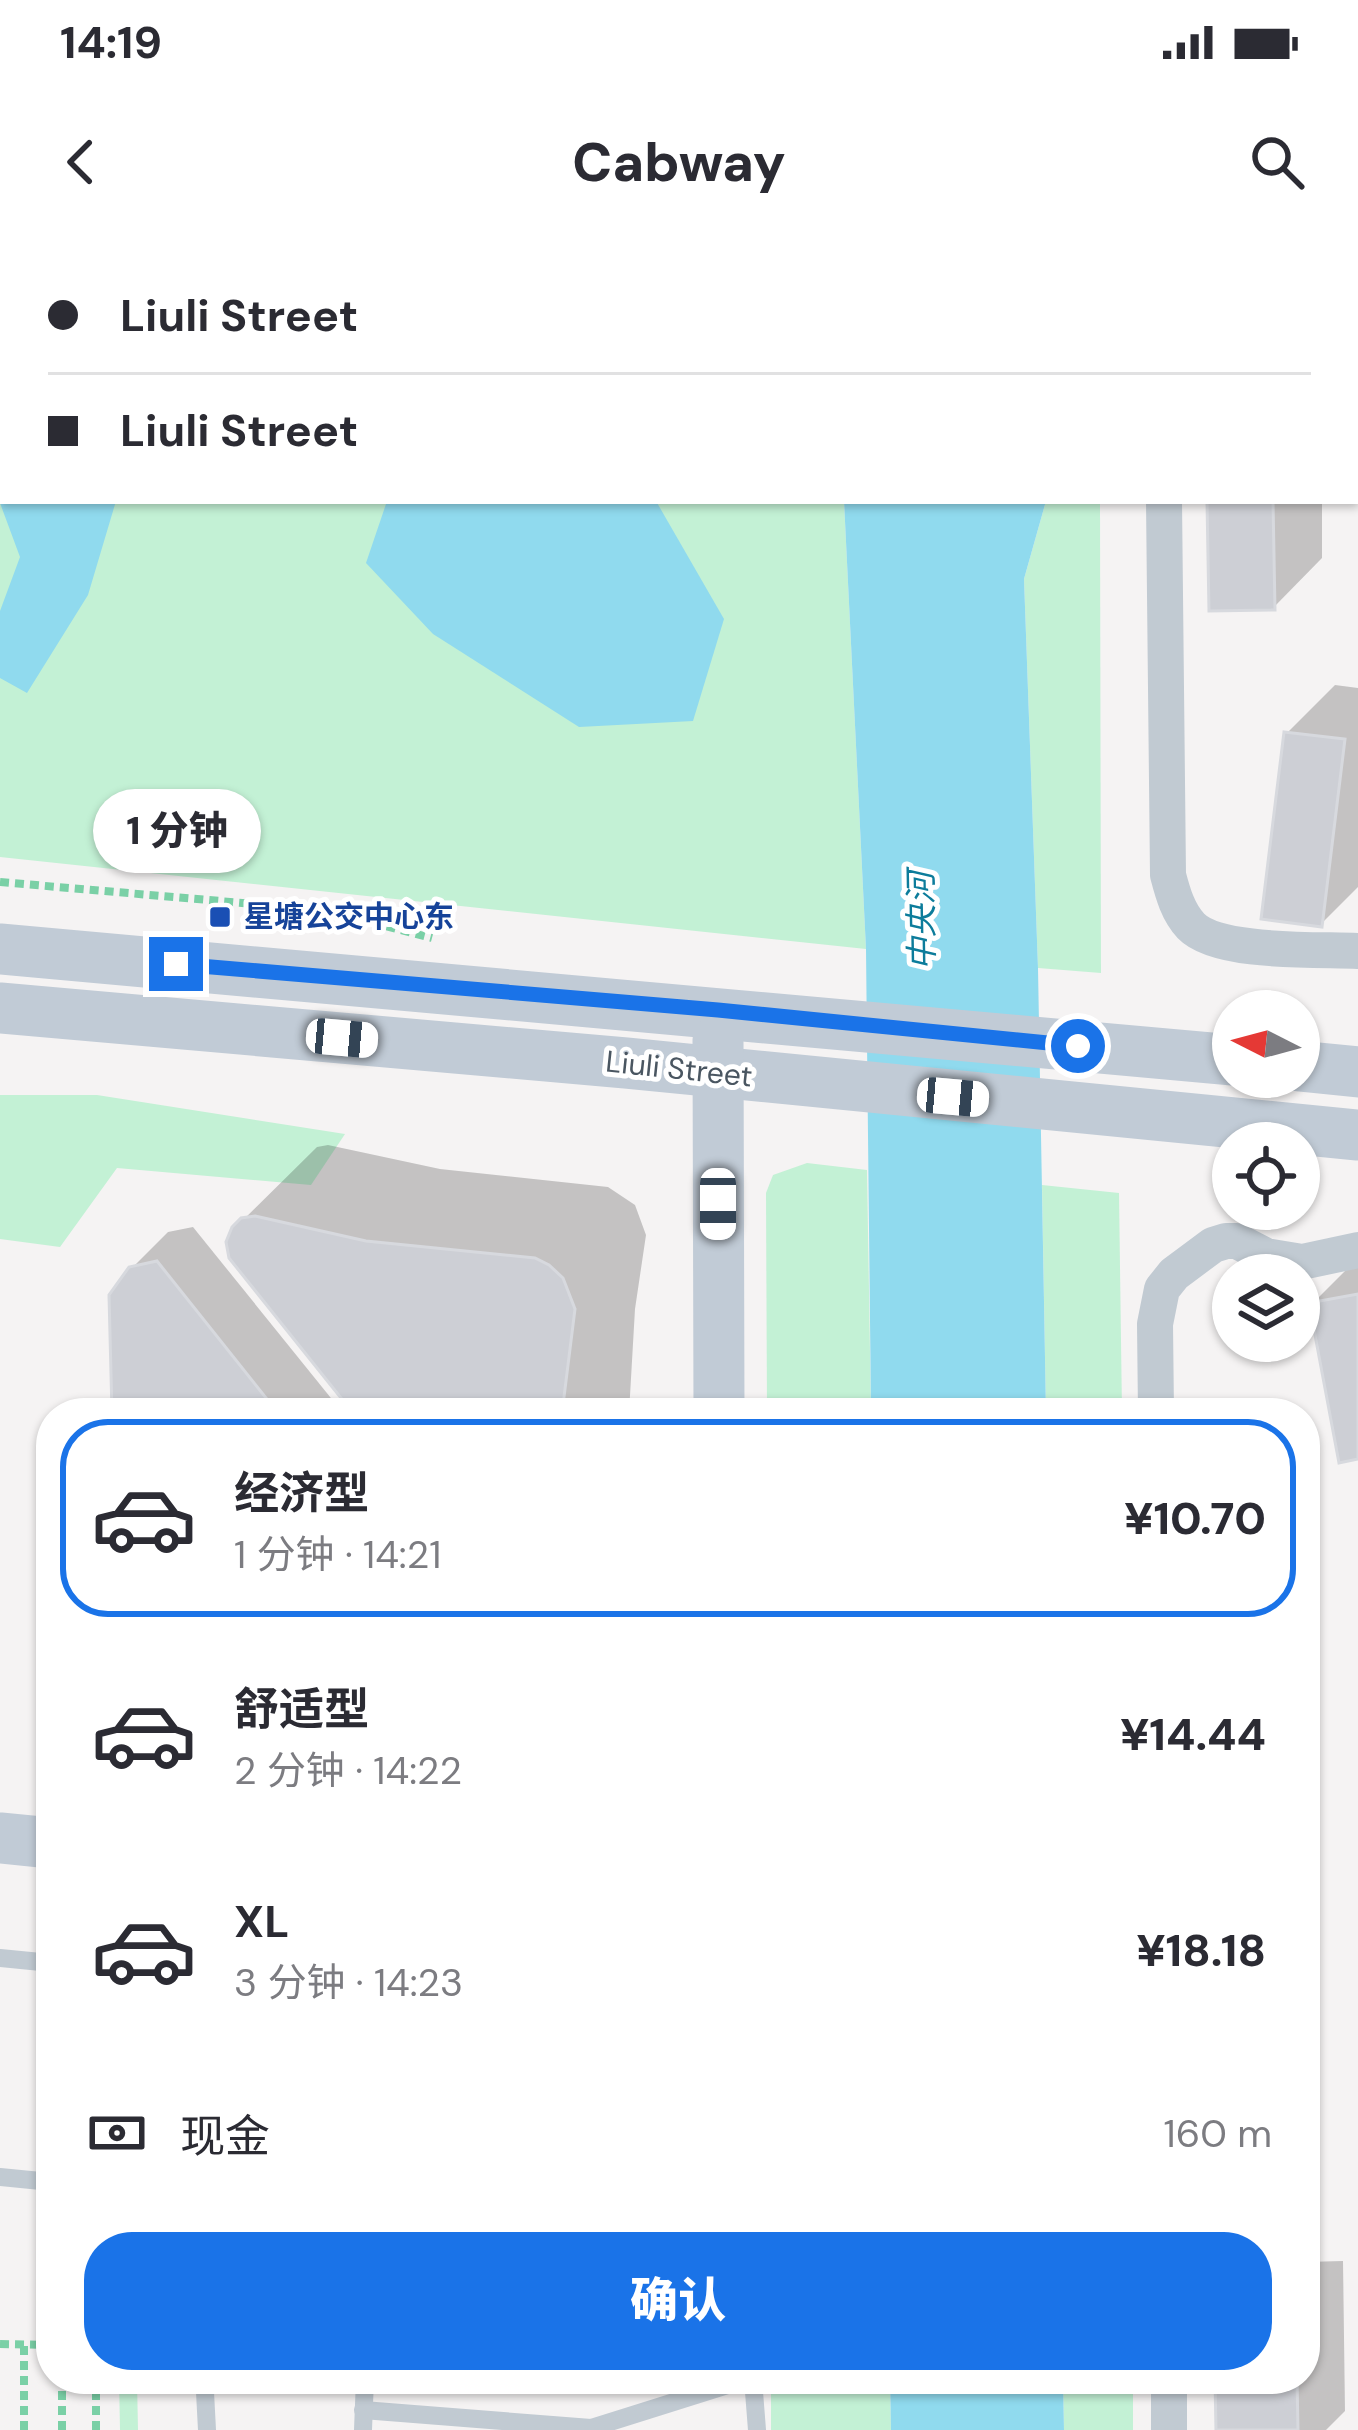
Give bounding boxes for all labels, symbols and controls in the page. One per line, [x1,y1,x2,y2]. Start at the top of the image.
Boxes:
text: 14:19 [60,13,162,72]
text: Cabway [572,127,786,198]
icon: back [48,129,114,195]
icon: search [1244,129,1310,195]
text: Liuli Street [120,286,358,345]
text: Liuli Street [120,401,358,460]
callout: 1 分钟 [92,790,260,874]
text: 1 分钟 [126,805,228,856]
water label: 中央河 [899,865,944,971]
place label: 星塘公交中心东 [244,897,454,936]
marker: 星塘公交中心东 [207,904,233,930]
route end [149,937,203,991]
north arrow [1212,990,1320,1098]
map controls [1212,990,1320,1362]
car [305,1017,379,1059]
route start [1051,1019,1105,1073]
street label: Liuli Street [604,1041,754,1096]
car [916,1076,990,1118]
button: locate [1212,1122,1320,1230]
car [700,1168,736,1240]
button: layers [1212,1254,1320,1362]
icon: car [90,1464,198,1572]
text: 经济型 [234,1464,369,1523]
text: ¥10.70 [1124,1489,1266,1548]
text: 1 分钟 · 14:21 [234,1529,441,1580]
icon: car [90,1680,198,1788]
text: 舒适型 [234,1680,369,1739]
text: ¥14.44 [1120,1705,1266,1764]
text: 2 分钟 · 14:22 [234,1745,462,1796]
text: XL [234,1892,289,1951]
icon: car [90,1896,198,2004]
text: ¥18.18 [1136,1921,1266,1980]
text: 3 分钟 · 14:23 [234,1957,463,2008]
icon: cash [84,2100,150,2166]
text: 现金 [180,2107,270,2166]
text: 160 m [1164,2108,1272,2159]
button: 确认 [84,2232,1272,2370]

